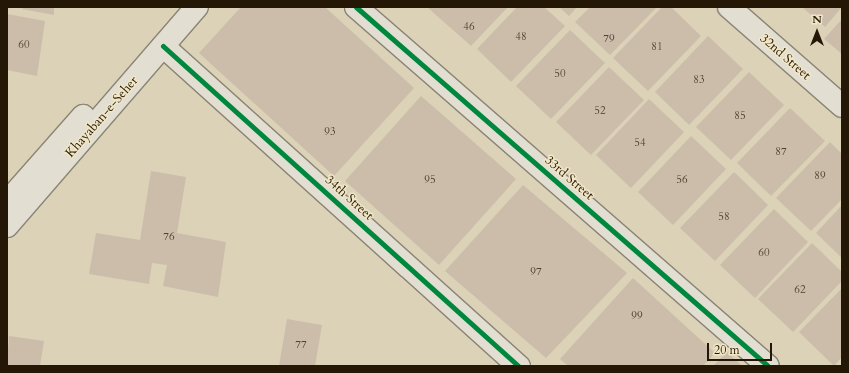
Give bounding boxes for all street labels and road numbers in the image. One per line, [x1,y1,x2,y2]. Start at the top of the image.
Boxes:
street label: 32nd Street [756,31,814,83]
street label: Khayaban-e-Seher [62,73,142,161]
street label: 33rd Street [541,153,597,203]
street label: 34th Street [322,172,376,224]

